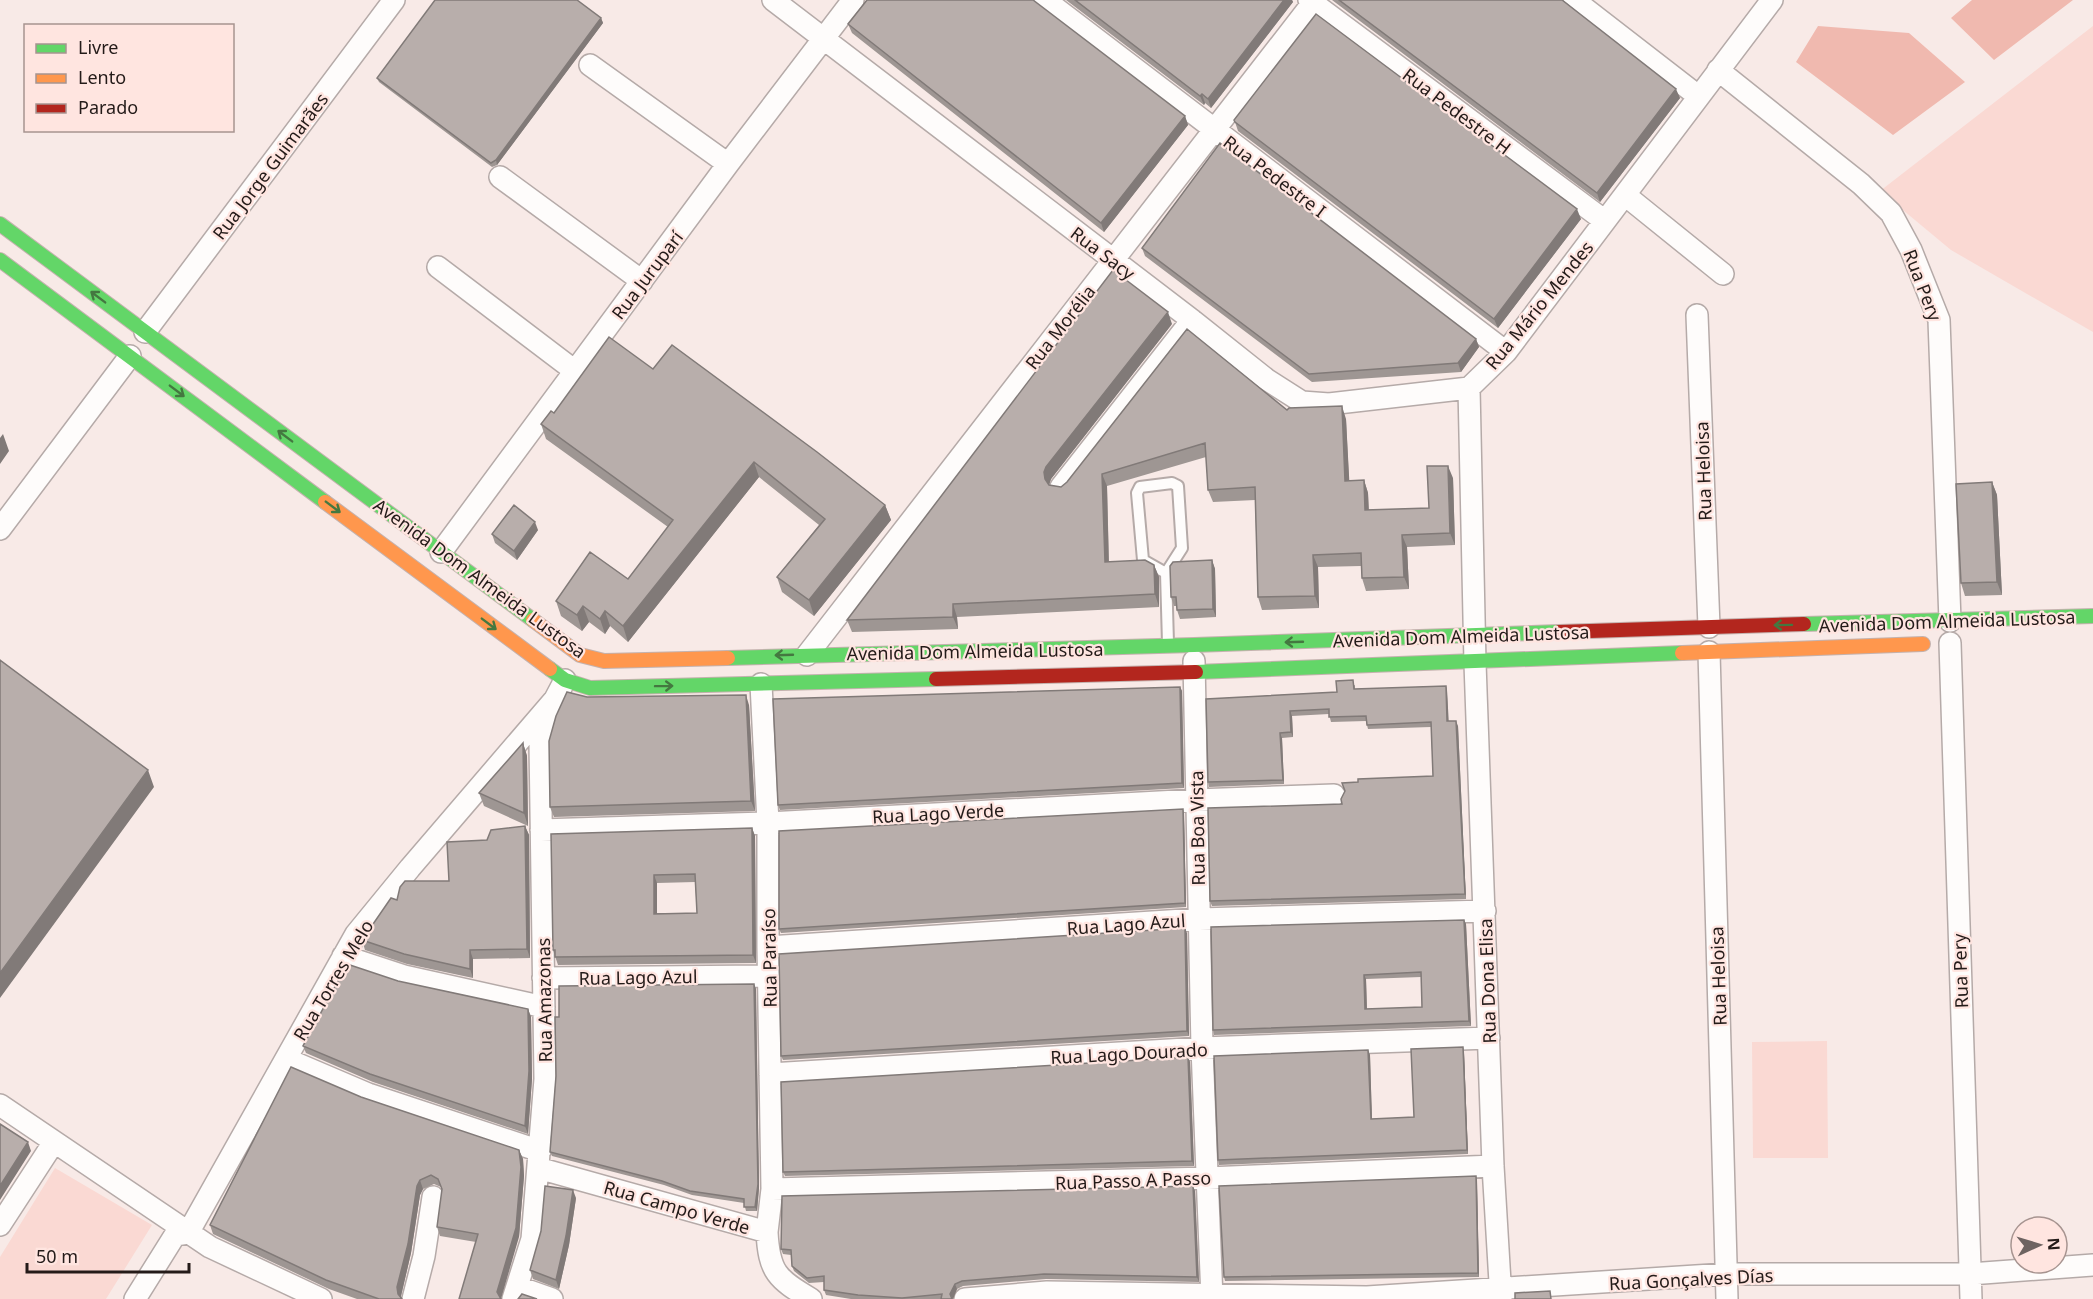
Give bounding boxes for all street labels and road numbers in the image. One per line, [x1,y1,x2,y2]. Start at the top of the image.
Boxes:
street label: Rua Pedestre H [1398,62,1516,160]
street label: Rua Jorge Guimarães [207,88,333,244]
street label: Rua Pedestre I [1219,130,1331,222]
street label: Rua Sacy [1066,221,1141,286]
street label: Rua Juruparí [606,226,688,324]
street label: Rua Mário Mendes [1480,236,1598,374]
street label: Rua Pery [1898,246,1948,325]
street label: Rua Morélia [1019,280,1101,374]
street label: Rua Heloisa [1689,421,1717,521]
street label: Avenida Dom Almeida Lustosa [369,493,591,663]
street label: Avenida Dom Almeida Lustosa [1818,605,2076,637]
street label: Avenida Dom Almeida Lustosa [1332,620,1590,652]
street label: Avenida Dom Almeida Lustosa [846,637,1104,665]
street label: Rua Boa Vista [1184,770,1210,886]
street label: Rua Lago Verde [871,798,1005,828]
street label: Rua Paraíso [756,908,782,1008]
street label: Rua Lago Azul [1066,908,1186,940]
street label: Rua Torres Melo [288,915,378,1045]
street label: Rua Dona Elisa [1473,918,1501,1044]
street label: Rua Heloisa [1704,926,1732,1026]
street label: Rua Pery [1947,932,1973,1009]
street label: Rua Amazonas [531,937,557,1063]
street label: Rua Lago Azul [578,964,698,990]
street label: Rua Lago Dourado [1050,1037,1208,1069]
street label: Rua Passo A Passo [1055,1165,1211,1195]
street label: Rua Campo Verde [601,1175,753,1239]
street label: Rua Gonçalves Días [1608,1263,1774,1295]

